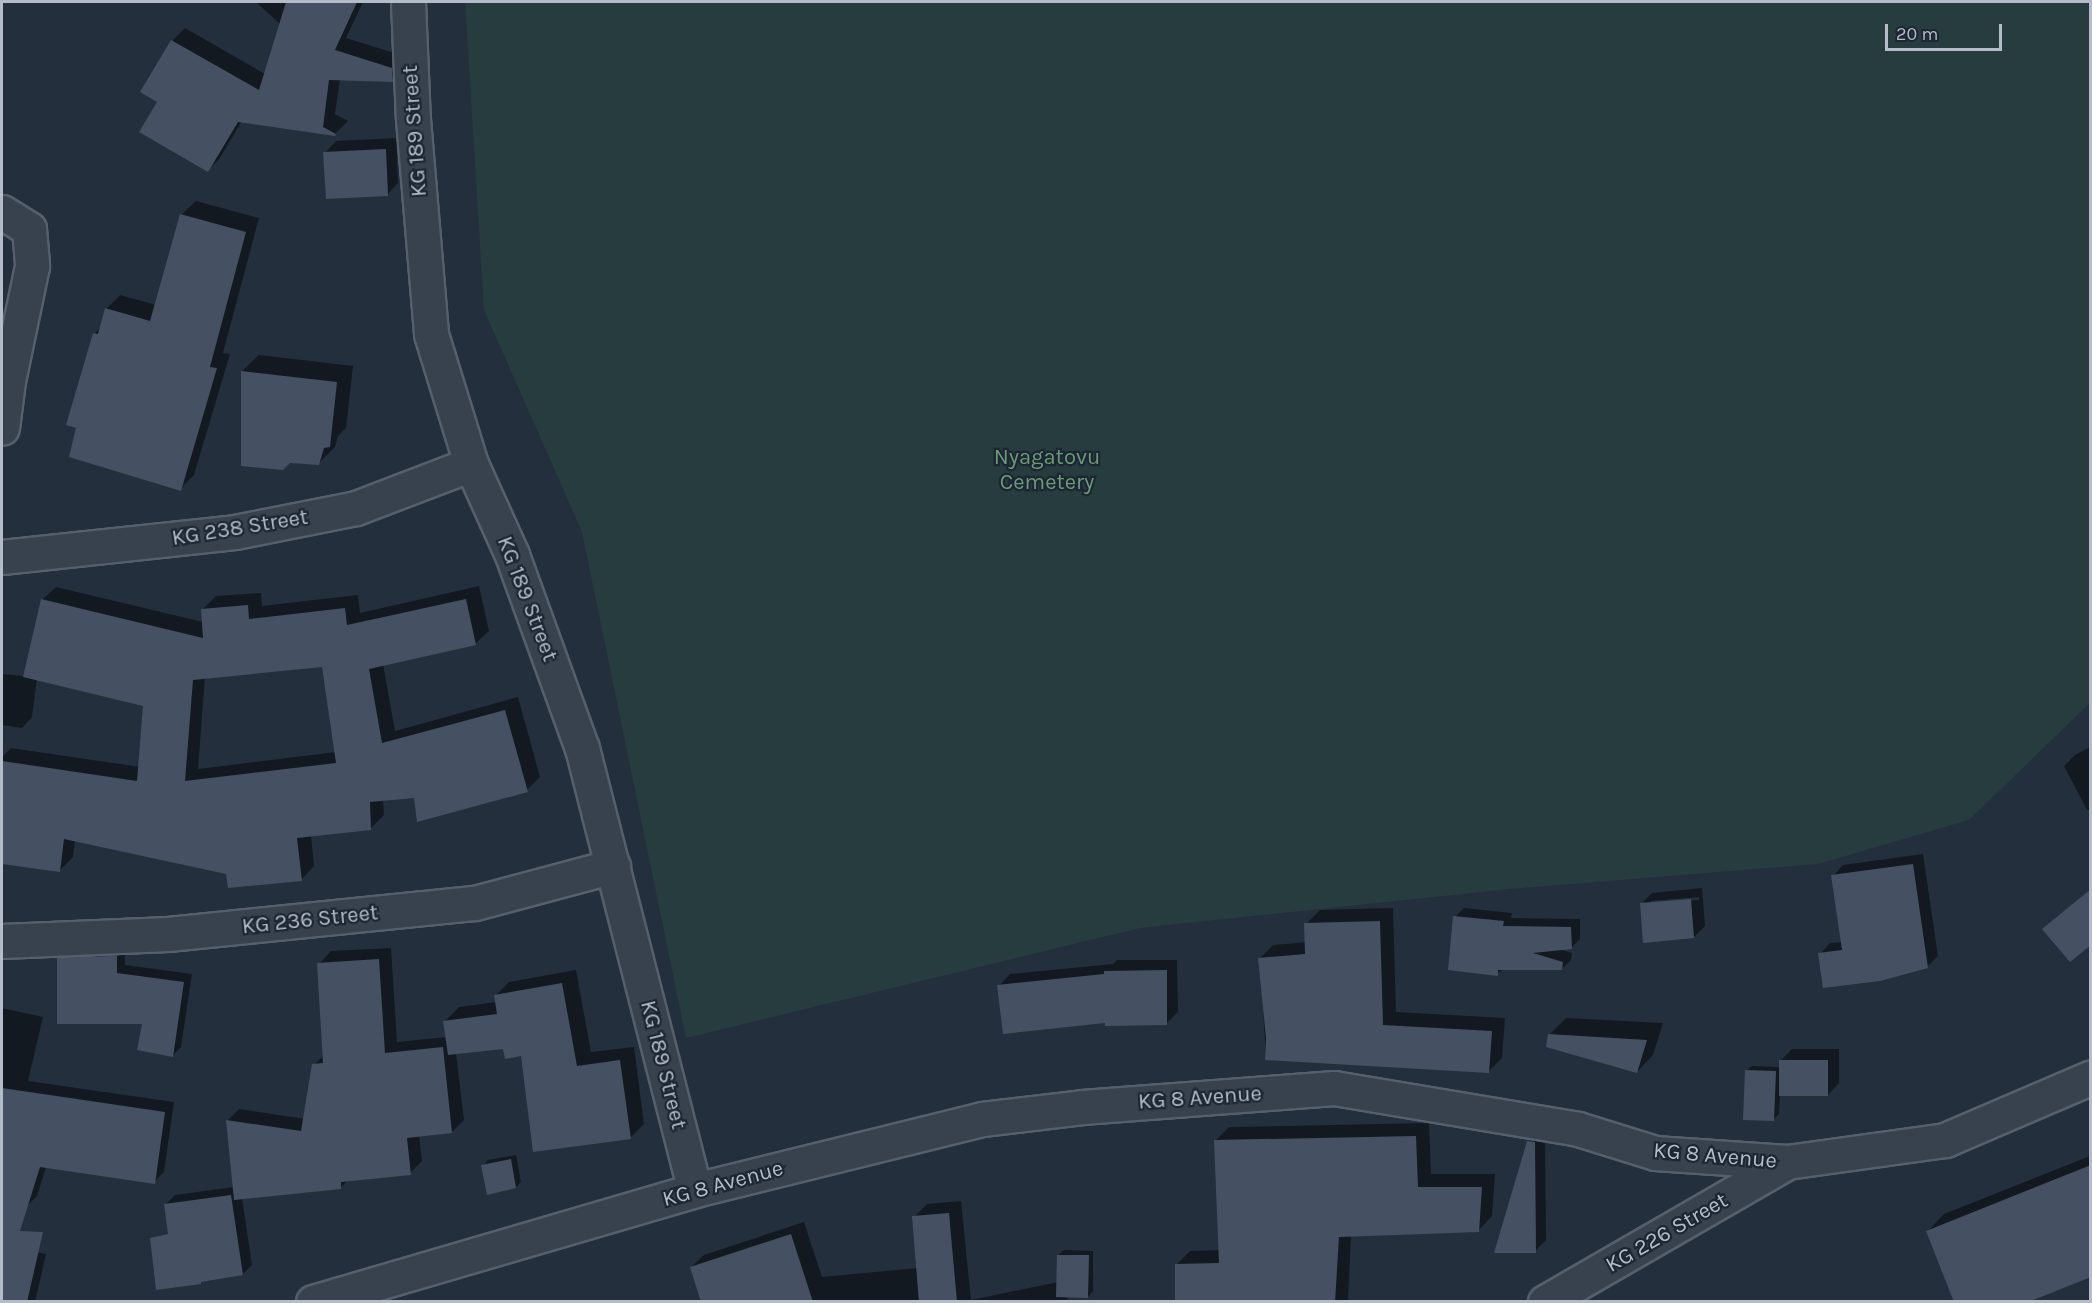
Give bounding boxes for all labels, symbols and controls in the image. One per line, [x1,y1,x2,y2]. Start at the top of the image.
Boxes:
scale bar [1888,12,2005,50]
text: 20 m [1896,23,1938,45]
street label: KG 189 Street [397,64,433,198]
park label: Nyagatovu Cemetery [994,444,1100,496]
street label: KG 238 Street [170,504,310,552]
street label: KG 189 Street [491,533,563,665]
street label: KG 236 Street [241,900,379,940]
street label: KG 189 Street [634,998,692,1132]
street label: KG 8 Avenue [1137,1081,1263,1115]
street label: KG 8 Avenue [1652,1137,1778,1175]
street label: KG 8 Avenue [660,1155,786,1213]
street label: KG 226 Street [1601,1187,1733,1279]

